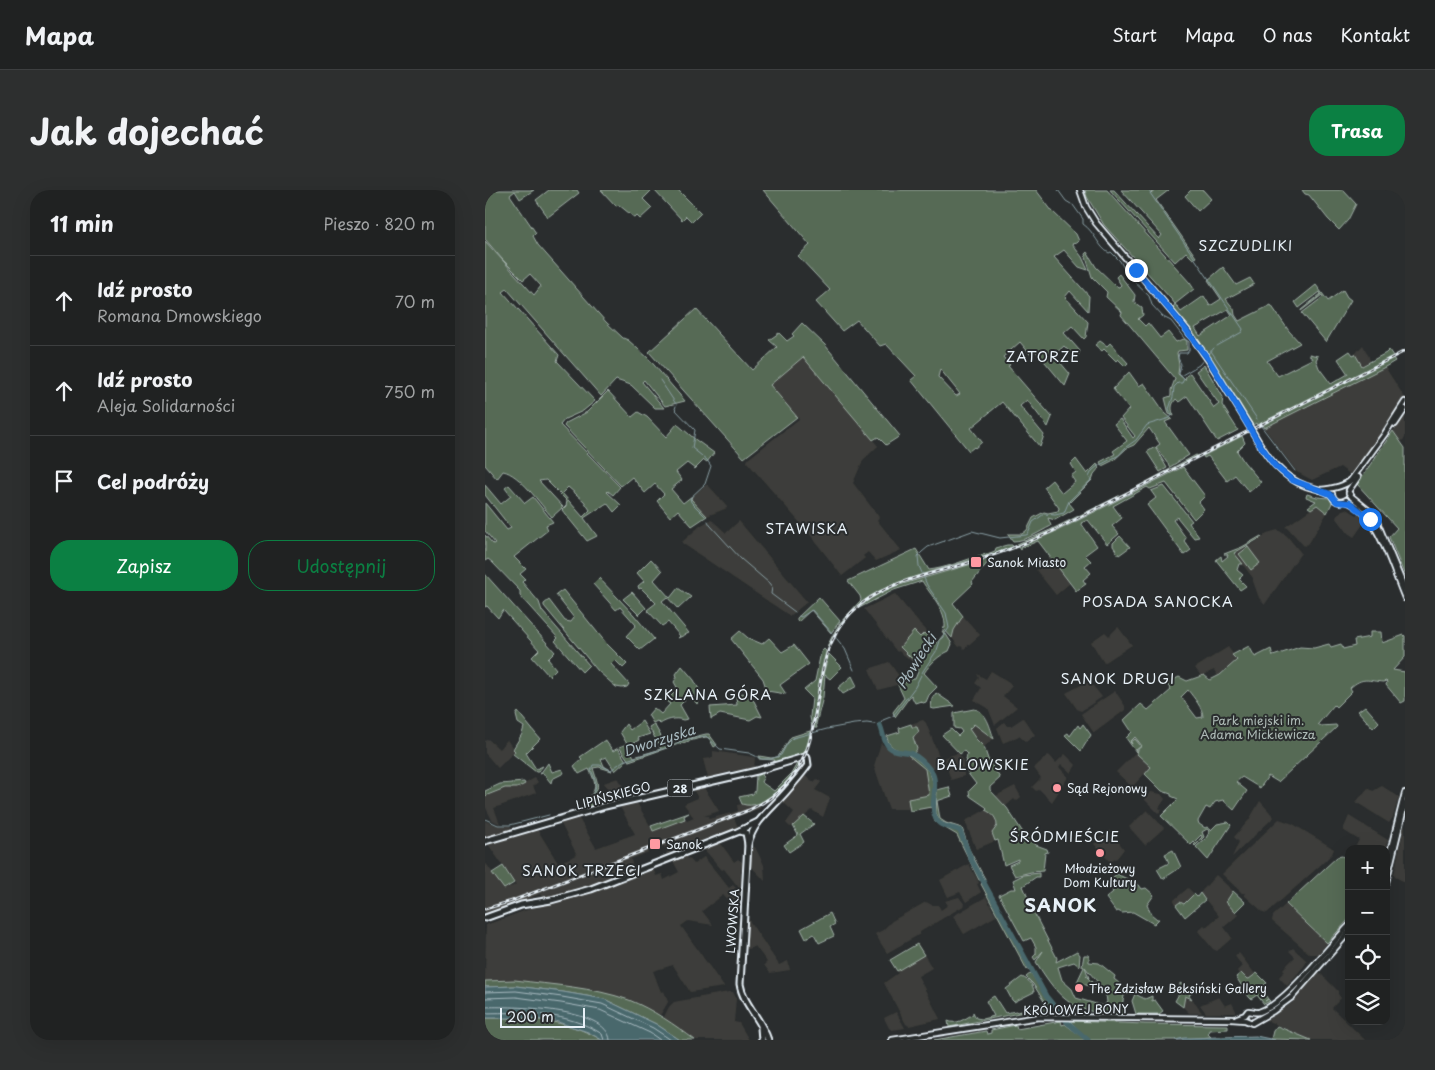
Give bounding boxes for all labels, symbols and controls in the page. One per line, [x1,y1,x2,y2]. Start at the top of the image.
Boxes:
text: Mapa [25,17,94,53]
text: Start [1112,21,1157,48]
text: Mapa [1185,21,1234,48]
text: O nas [1262,21,1312,48]
text: Kontakt [1340,21,1410,48]
text: Jak dojechać [30,104,264,157]
button: Trasa [1309,105,1405,156]
text: 11 min [50,207,114,239]
text: Pieszo · 820 m [323,211,435,235]
district label: SZCZUDLIKI [1199,235,1293,256]
route end [1125,259,1148,282]
text: Idź prosto [97,275,193,303]
icon: ahead [50,287,78,315]
text: 70 m [395,289,435,313]
text: Romana Dmowskiego [97,303,262,327]
district label: ZATORZE [1006,346,1080,367]
text: Idź prosto [97,365,193,393]
icon: ahead [50,377,78,405]
text: 750 m [384,379,435,403]
text: Aleja Solidarności [97,393,235,417]
icon: arrive [50,467,78,495]
text: Cel podróży [97,467,209,495]
route start [1359,508,1382,531]
district label: STAWISKA [765,518,849,539]
button: Zapisz [50,540,238,591]
button: Udostępnij [248,540,435,591]
place label: Sanok Miasto [987,553,1067,571]
marker: Sanok Miasto [969,555,983,569]
district label: POSADA SANOCKA [1082,591,1234,612]
water label: Płowiecki [891,627,942,693]
district label: SANOK DRUGI [1061,668,1175,689]
district label: SZKLANA GÓRA [644,684,772,705]
park label: Park miejski im. Adama Mickiewicza [1200,711,1316,743]
water label: Dworzyska [621,718,699,761]
district label: BALOWSKIE [936,754,1030,775]
street label: LIPIŃSKIEGO [574,776,652,814]
place label: Sąd Rejonowy [1067,779,1147,797]
road number: 28 [667,780,693,796]
marker: Sąd Rejonowy [1051,782,1063,794]
district label: ŚRÓDMIEŚCIE [1010,826,1120,847]
place label: Sanok [666,835,703,853]
marker: Sanok [648,837,662,851]
map controls [1345,845,1390,1025]
button: + [1345,845,1390,890]
marker: Młodzieżowy Dom Kultury [1094,847,1106,859]
place label: Młodzieżowy Dom Kultury [1063,859,1137,891]
district label: SANOK TRZECI [522,860,642,881]
street label: LWOWSKA [721,888,743,954]
button: − [1345,890,1390,935]
district label: SANOK [1025,891,1097,918]
button: locate [1345,935,1390,980]
place label: The Zdzisław Beksiński Gallery [1089,979,1267,997]
button: layers [1345,980,1390,1025]
marker: The Zdzisław Beksiński Gallery [1073,982,1085,994]
street label: KRÓLOWEJ BONY [1023,999,1129,1019]
scale bar [500,1005,585,1028]
text: 200 m [507,1006,554,1027]

